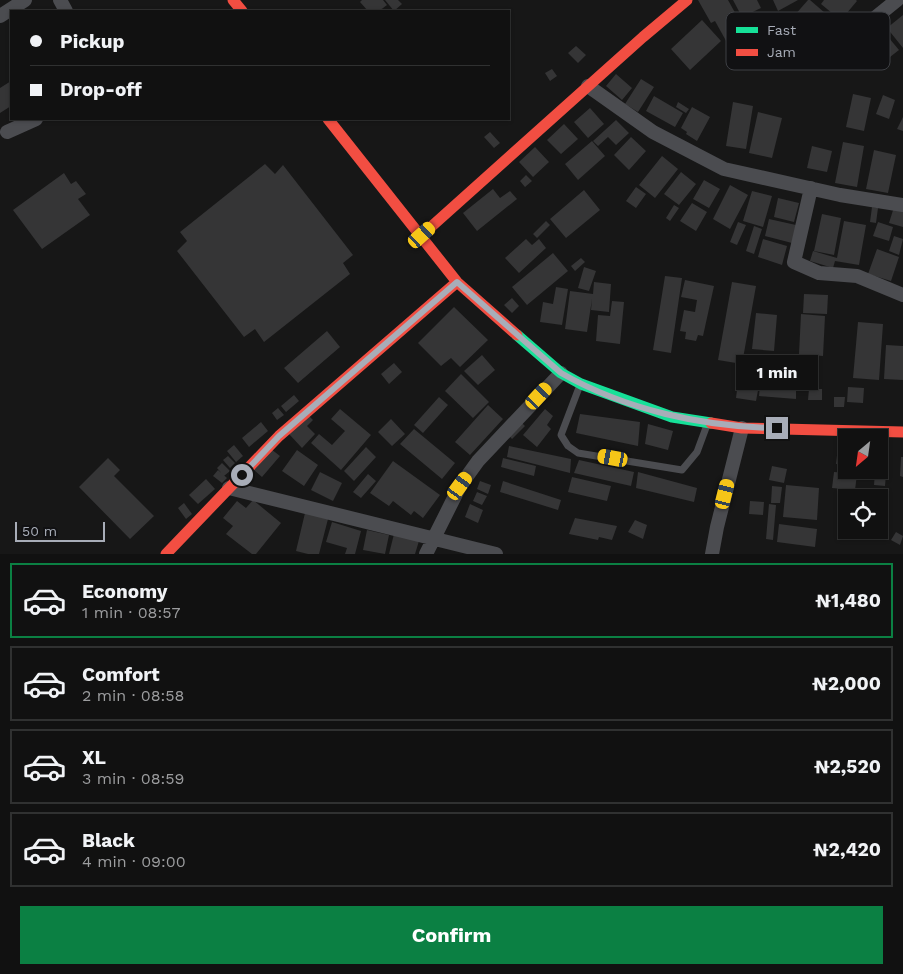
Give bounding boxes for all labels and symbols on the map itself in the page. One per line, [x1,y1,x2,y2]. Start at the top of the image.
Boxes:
legend [726,12,890,70]
text: Fast [767,22,796,38]
text: Jam [767,44,796,60]
car [405,219,438,251]
callout: 1 min [736,356,818,390]
car [523,380,554,412]
route end [766,417,788,439]
north arrow [838,429,888,479]
car [596,448,629,468]
route start [231,464,253,486]
car [445,469,474,503]
car [714,478,735,510]
scale bar [15,519,105,542]

